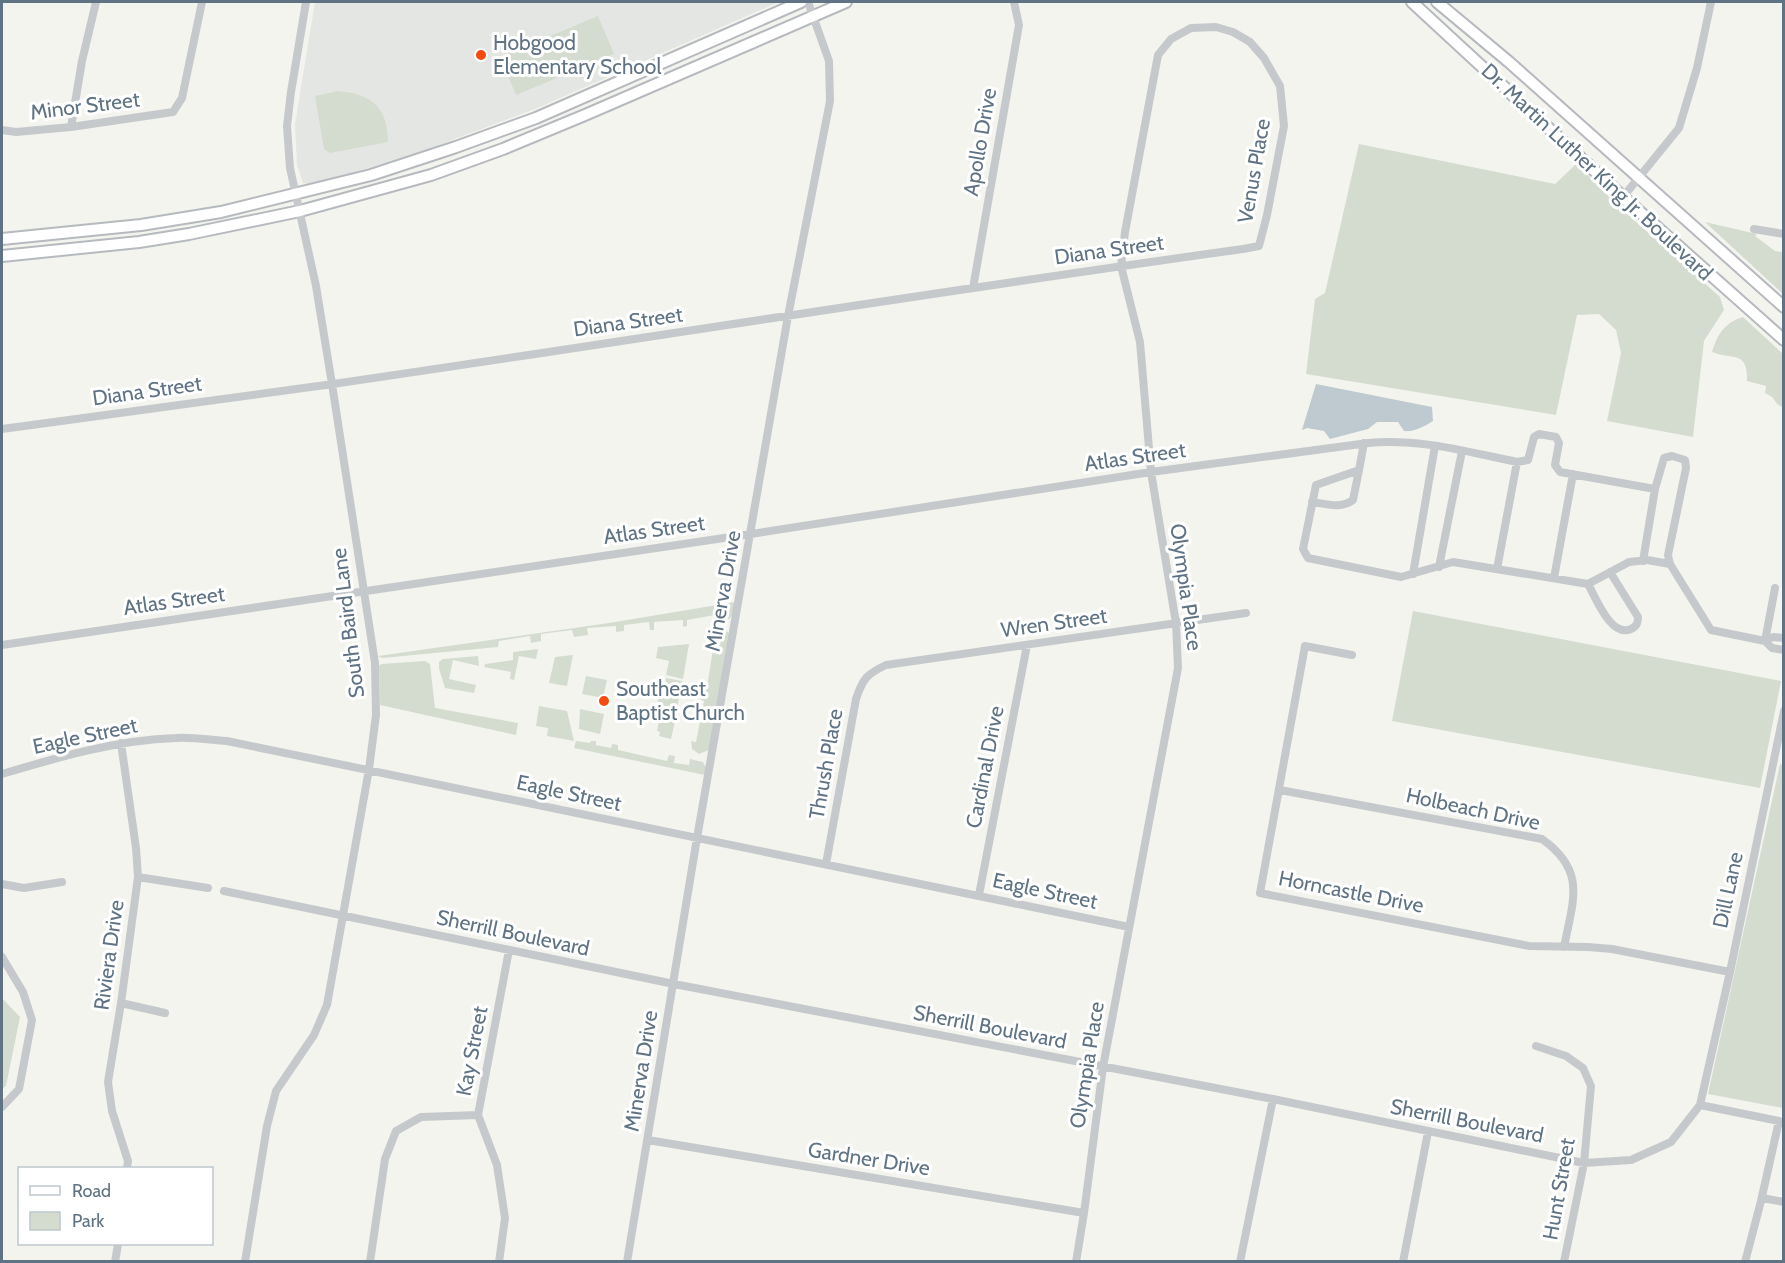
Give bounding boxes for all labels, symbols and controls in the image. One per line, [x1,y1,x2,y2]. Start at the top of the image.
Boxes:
place label: Hobgood Elementary School [493,30,661,79]
marker: Hobgood Elementary School [474,48,488,62]
street label: Dr. Martin Luther King Jr. Boulevard [1477,58,1718,285]
street label: Minor Street [29,86,141,125]
street label: Apollo Drive [958,86,1001,198]
street label: Venus Place [1232,117,1275,225]
street label: Diana Street [1053,229,1165,270]
street label: Diana Street [572,301,684,342]
street label: Diana Street [91,370,203,411]
street label: Atlas Street [1083,437,1187,476]
street label: Atlas Street [602,510,706,549]
street label: Olympia Place [1165,522,1208,652]
street label: Minerva Drive [700,528,745,653]
street label: South Baird Lane [326,546,369,699]
street label: Atlas Street [122,581,226,620]
street label: Wren Street [999,603,1109,642]
place label: Southeast Baptist Church [616,676,745,725]
marker: Southeast Baptist Church [597,694,611,708]
street label: Cardinal Drive [960,703,1009,830]
street label: Thrush Place [803,706,848,821]
street label: Eagle Street [30,712,140,759]
street label: Eagle Street [514,769,624,816]
street label: Holbeach Drive [1404,782,1543,835]
street label: Dill Lane [1707,849,1748,930]
street label: Horncastle Drive [1276,865,1426,918]
street label: Eagle Street [990,867,1100,914]
street label: Riviera Drive [88,898,129,1012]
street label: Sherrill Boulevard [434,904,592,961]
street label: Sherrill Boulevard [911,999,1069,1054]
street label: Olympia Place [1064,1000,1109,1130]
street label: Kay Street [451,1004,492,1098]
street label: Minerva Drive [619,1008,662,1133]
street label: Sherrill Boulevard [1388,1093,1546,1148]
street label: Hunt Street [1537,1136,1580,1242]
street label: Gardner Drive [806,1137,932,1181]
legend [18,1167,213,1245]
text: Road [72,1180,111,1202]
text: Park [72,1210,105,1232]

